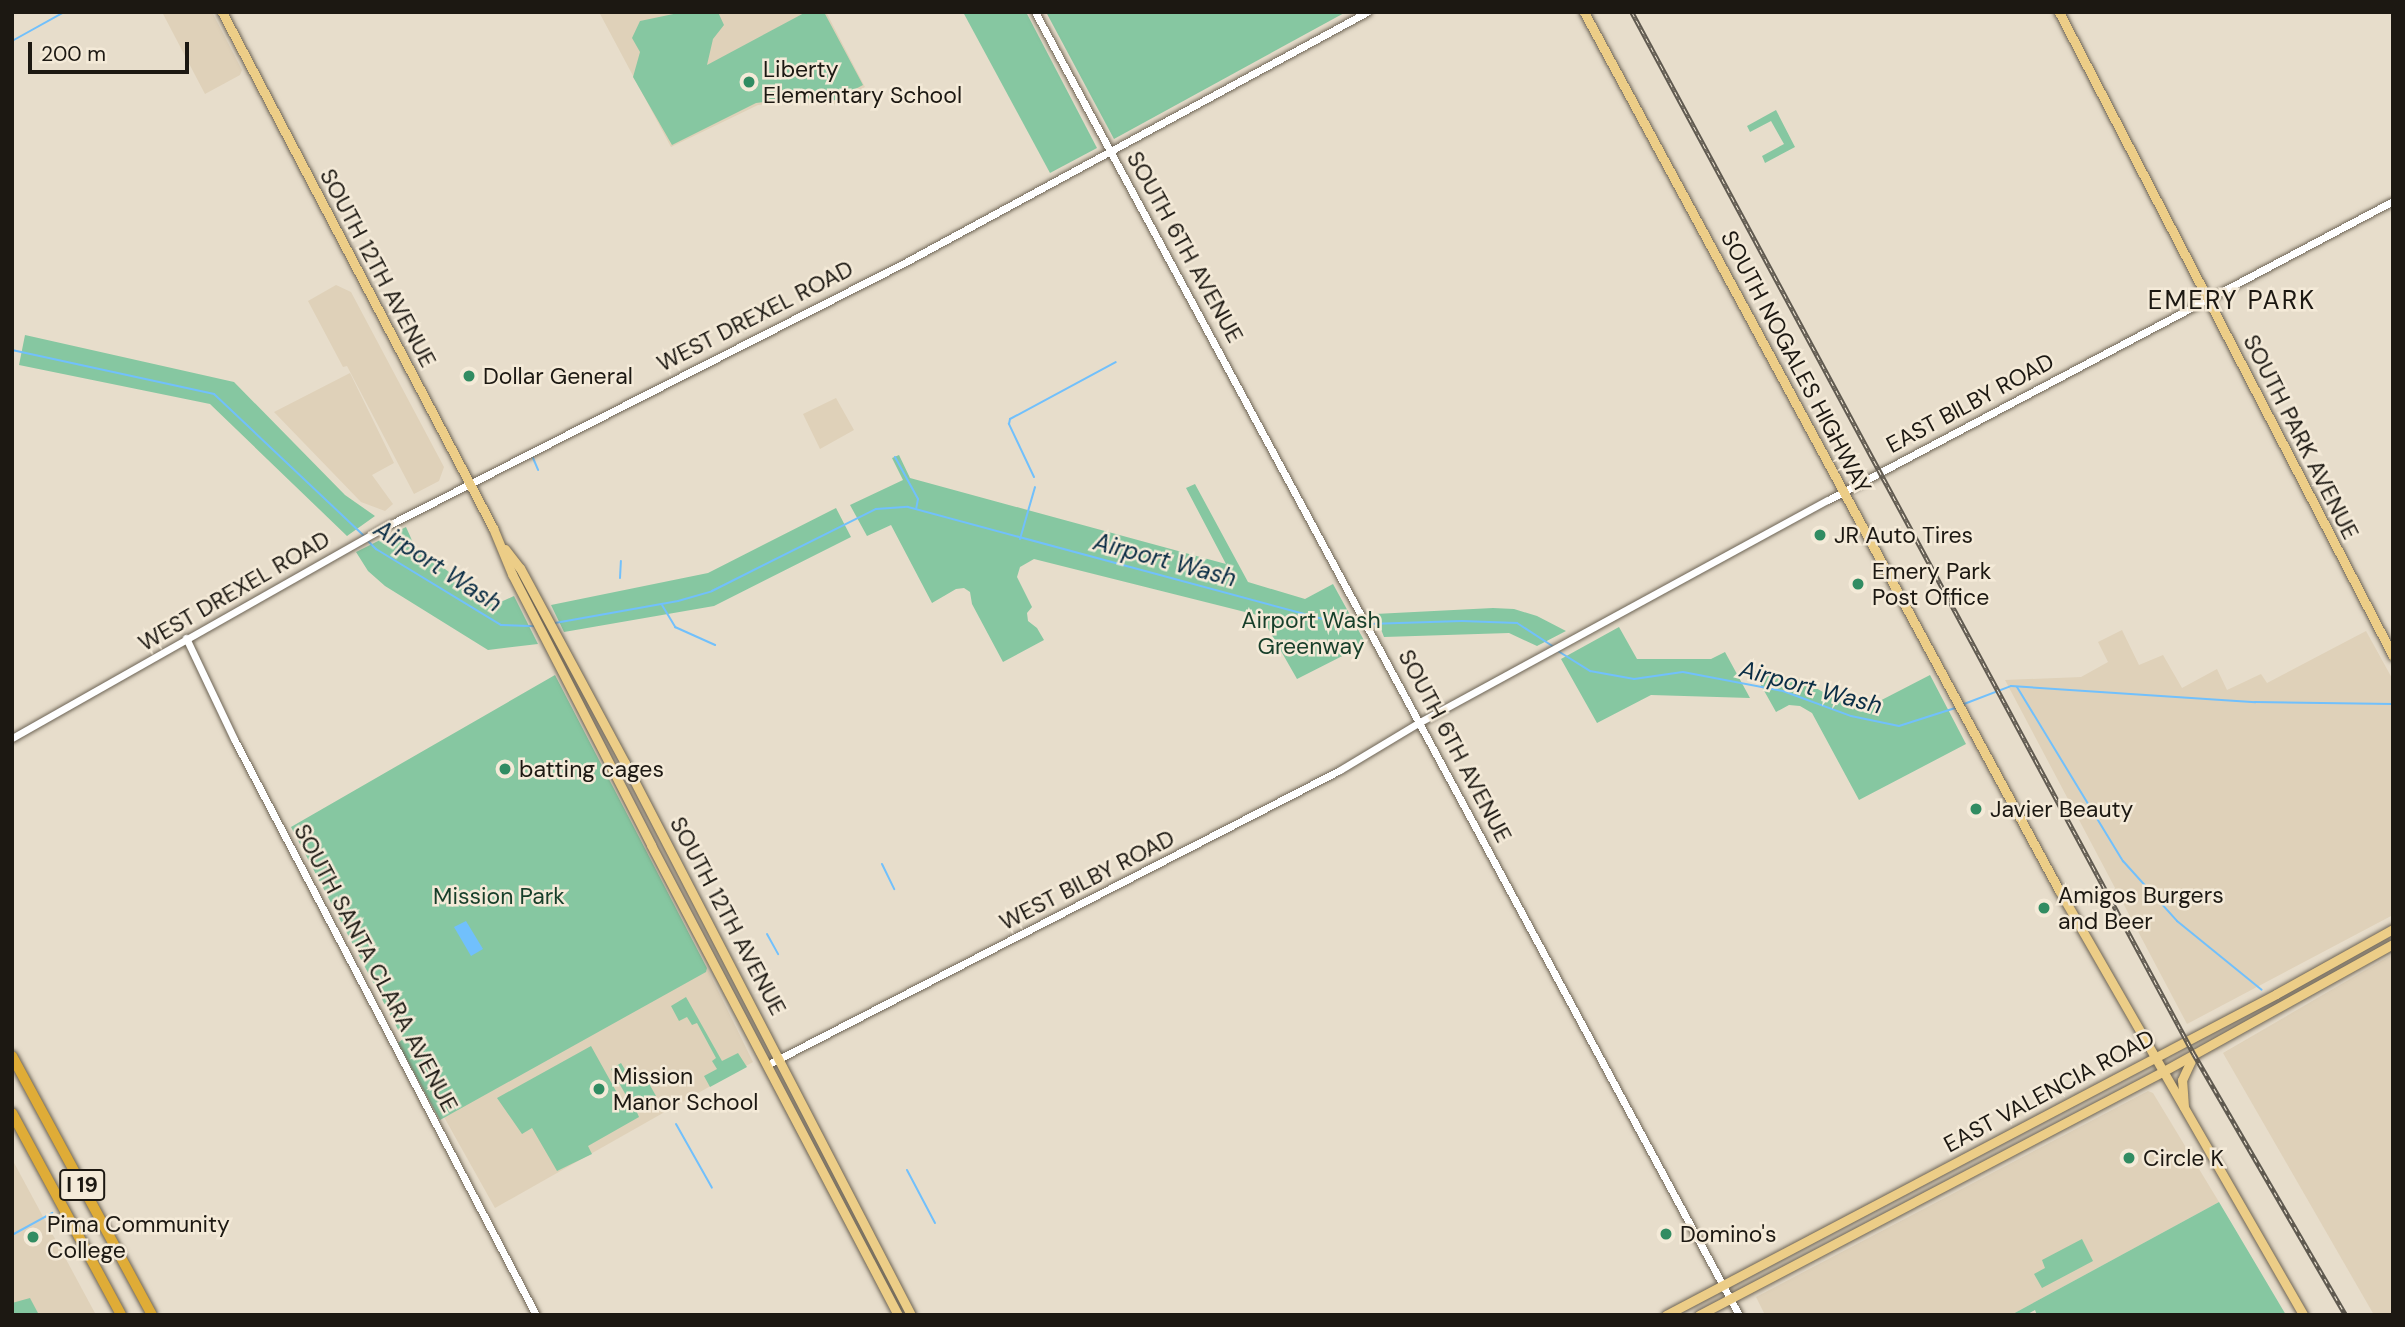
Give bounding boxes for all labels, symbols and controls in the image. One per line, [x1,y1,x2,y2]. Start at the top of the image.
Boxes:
scale bar [32,28,192,72]
text: 200 m [41,40,106,68]
place label: Liberty Elementary School [763,55,962,109]
marker: Liberty Elementary School [741,74,757,90]
street label: SOUTH 6TH AVENUE [1121,146,1249,348]
street label: SOUTH 12TH AVENUE [314,164,442,372]
street label: SOUTH NOGALES HIGHWAY [1715,226,1877,498]
street label: WEST DREXEL ROAD [652,255,858,377]
district label: EMERY PARK [2149,285,2315,317]
street label: SOUTH PARK AVENUE [2237,330,2365,544]
street label: EAST BILBY ROAD [1882,347,2058,459]
place label: Dollar General [483,362,633,390]
marker: Dollar General [461,368,477,384]
water label: Airport Wash [369,514,507,618]
place label: JR Auto Tires [1834,521,1973,549]
street label: WEST DREXEL ROAD [133,525,335,657]
water label: Airport Wash [1091,527,1239,593]
marker: JR Auto Tires [1812,527,1828,543]
place label: Emery Park Post Office [1872,557,1991,611]
marker: Emery Park Post Office [1850,576,1866,592]
park label: Airport Wash Greenway [1241,606,1381,660]
street label: SOUTH 6TH AVENUE [1392,645,1518,847]
water label: Airport Wash [1737,654,1885,720]
place label: batting cages [519,755,664,783]
marker: batting cages [497,761,513,777]
place label: Javier Beauty [1990,795,2133,823]
marker: Javier Beauty [1968,801,1984,817]
street label: SOUTH 12TH AVENUE [664,812,792,1020]
street label: SOUTH SANTA CLARA AVENUE [288,819,464,1117]
street label: WEST BILBY ROAD [995,824,1179,936]
place label: Amigos Burgers and Beer [2058,881,2224,935]
park label: Mission Park [433,882,565,910]
marker: Amigos Burgers and Beer [2036,900,2052,916]
street label: EAST VALENCIA ROAD [1939,1024,2159,1158]
place label: Mission Manor School [613,1062,758,1116]
marker: Mission Manor School [591,1081,607,1097]
place label: Circle K [2143,1144,2224,1172]
marker: Circle K [2121,1150,2137,1166]
road number: I 19 [57,1168,106,1202]
place label: Pima Community College [47,1210,230,1264]
place label: Domino's [1680,1220,1777,1248]
marker: Domino's [1658,1226,1674,1242]
marker: Pima Community College [25,1229,41,1245]

